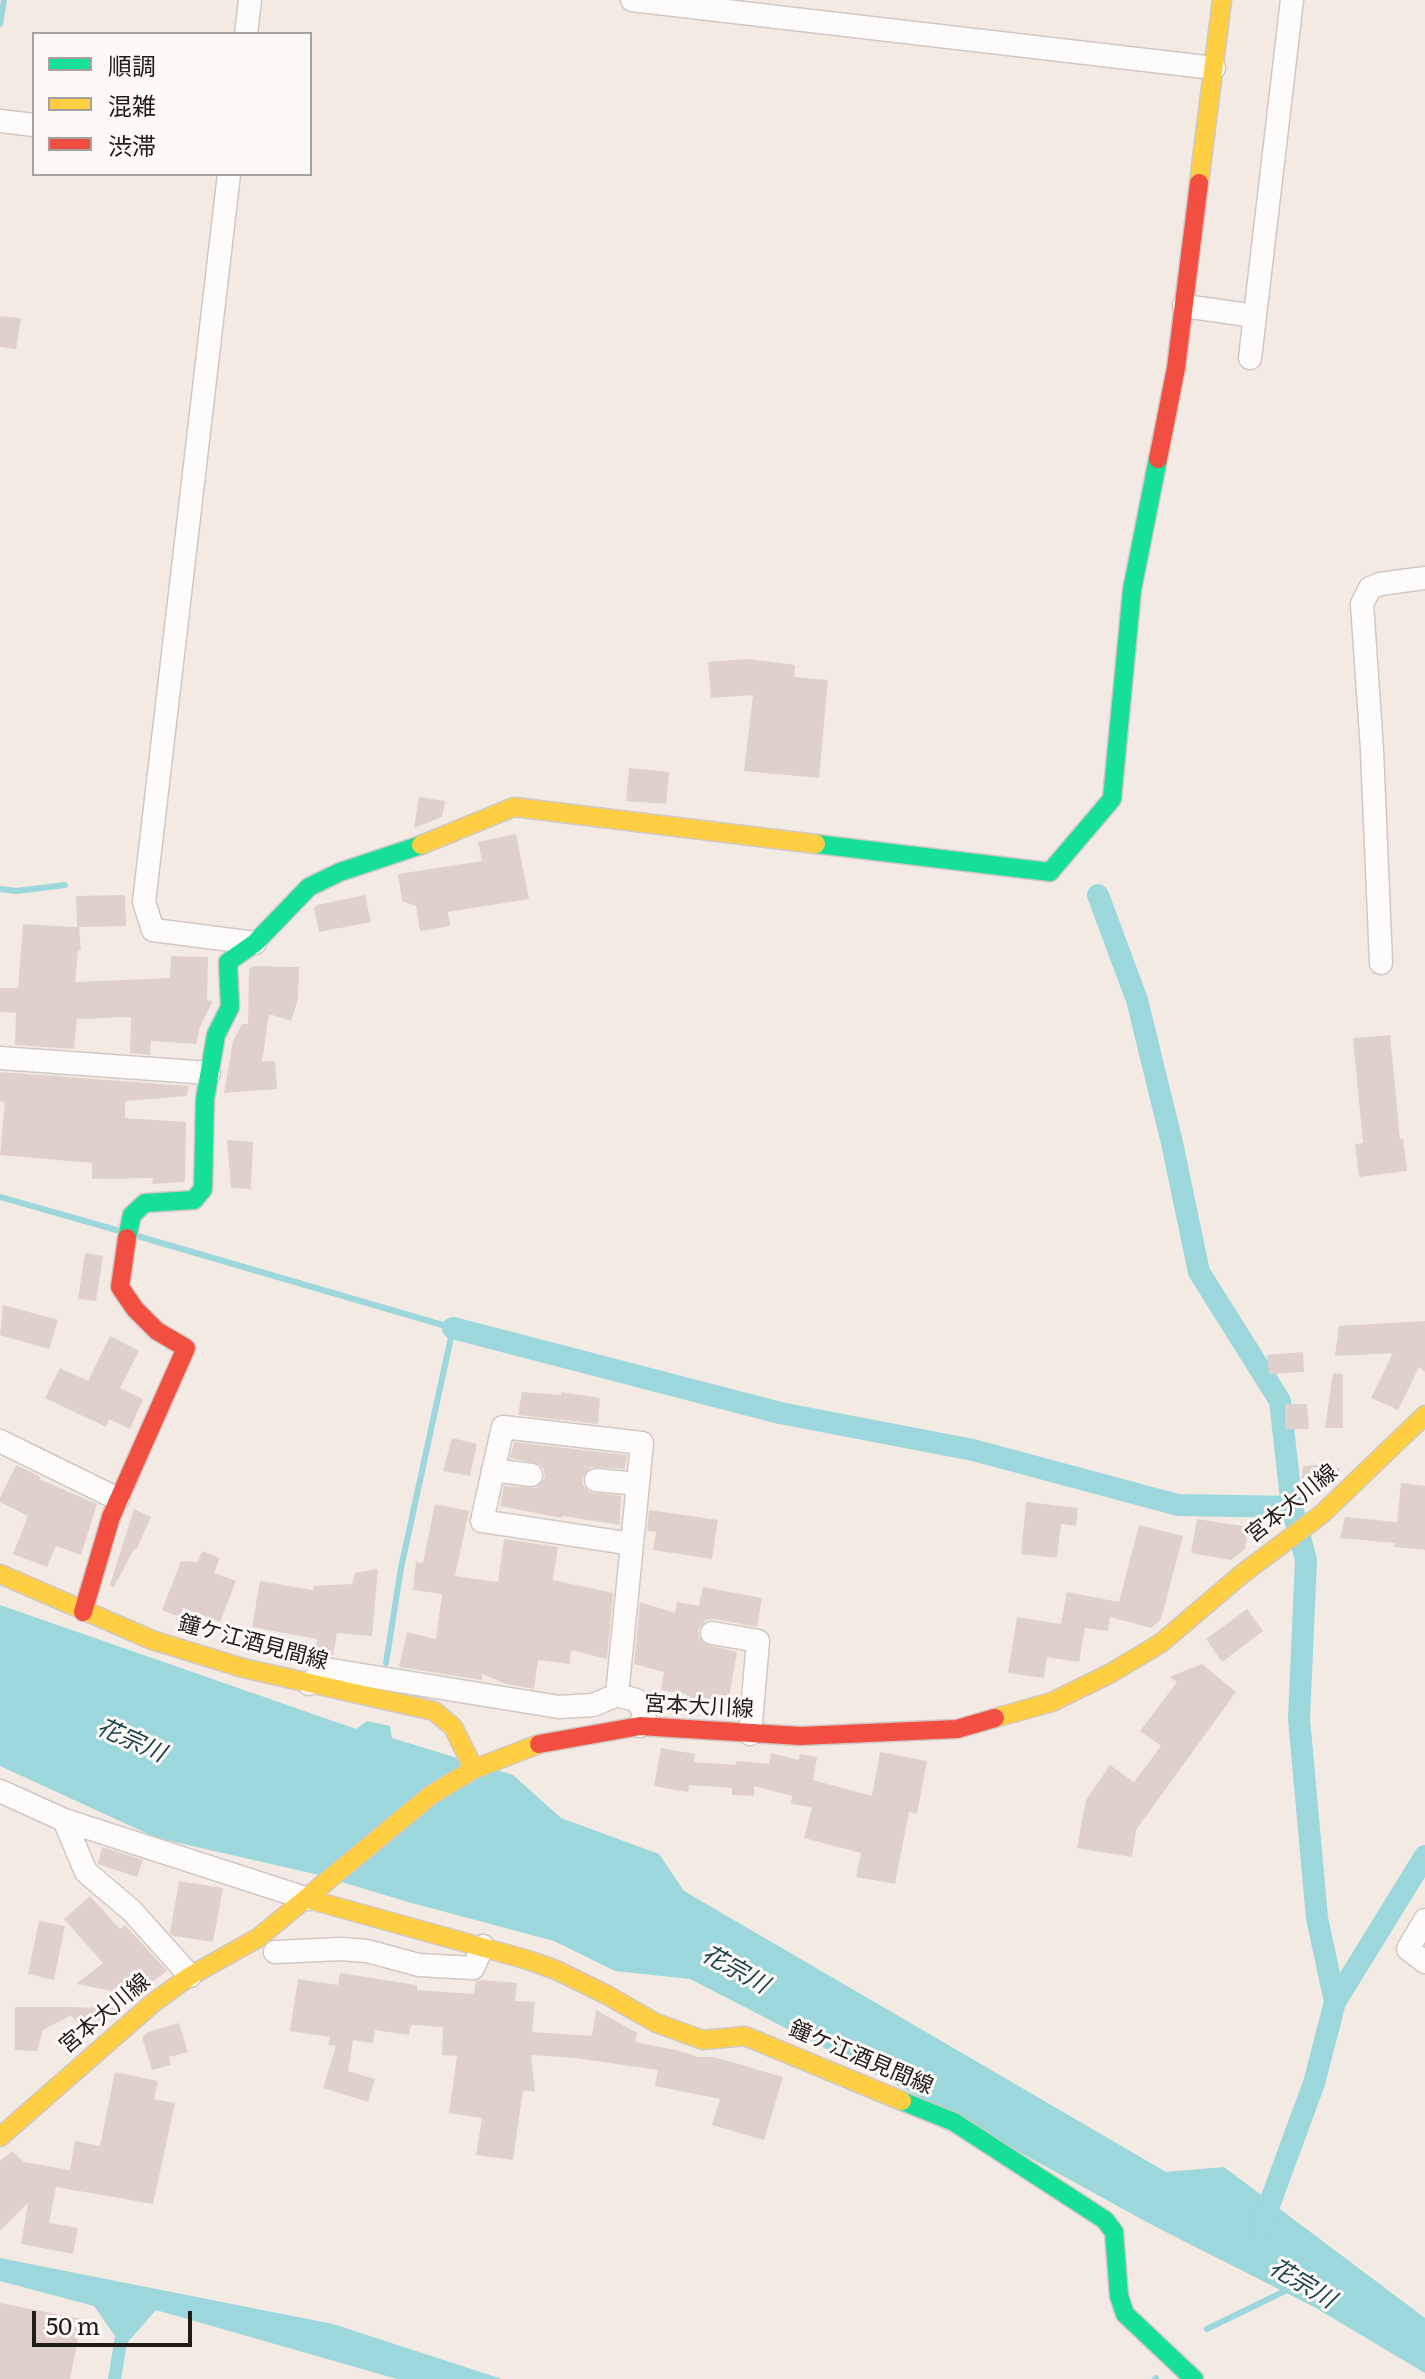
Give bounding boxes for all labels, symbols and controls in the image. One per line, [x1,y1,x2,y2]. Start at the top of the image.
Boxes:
legend [32,32,312,176]
text: 順調 [108,47,156,82]
text: 混雑 [108,87,156,122]
text: 渋滞 [108,127,156,162]
street label: 宮本大川線 [1241,1459,1343,1549]
street label: 鐘ケ江酒見間線 [175,1610,331,1676]
street label: 宮本大川線 [643,1691,755,1723]
water label: 花宗川 [92,1713,170,1769]
water label: 花宗川 [697,1940,773,2000]
street label: 宮本大川線 [54,1969,156,2059]
street label: 鐘ケ江酒見間線 [785,2016,937,2100]
water label: 花宗川 [1264,2253,1340,2315]
scale bar [36,2295,196,2345]
text: 50 m [46,2307,100,2342]

